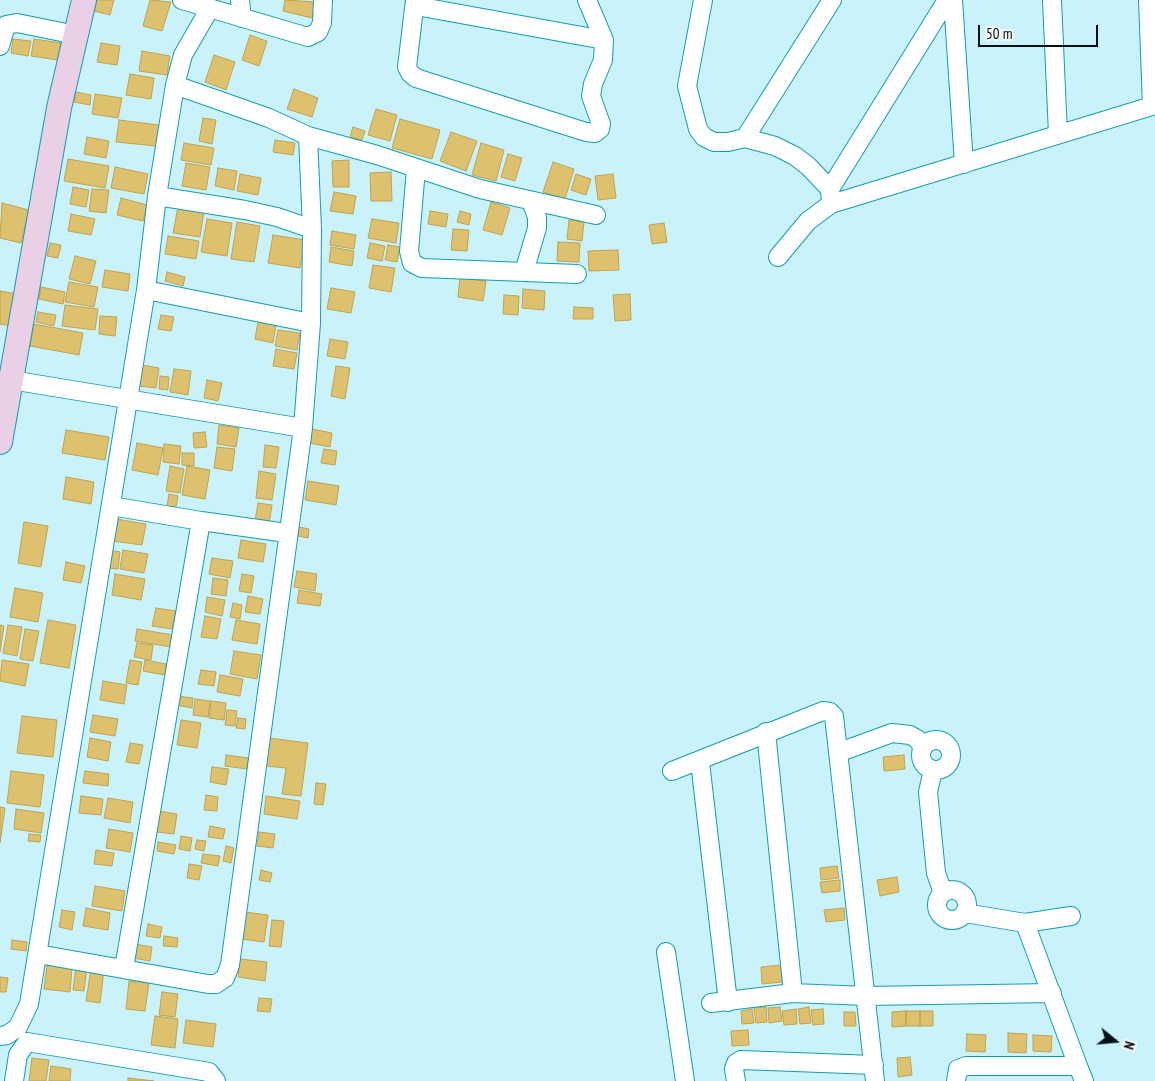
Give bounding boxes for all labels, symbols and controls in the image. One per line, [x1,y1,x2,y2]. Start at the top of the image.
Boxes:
scale bar [980,15,1100,47]
text: 50 m [986,24,1012,43]
north arrow [1090,1016,1140,1066]
text: N [1120,1039,1139,1052]

